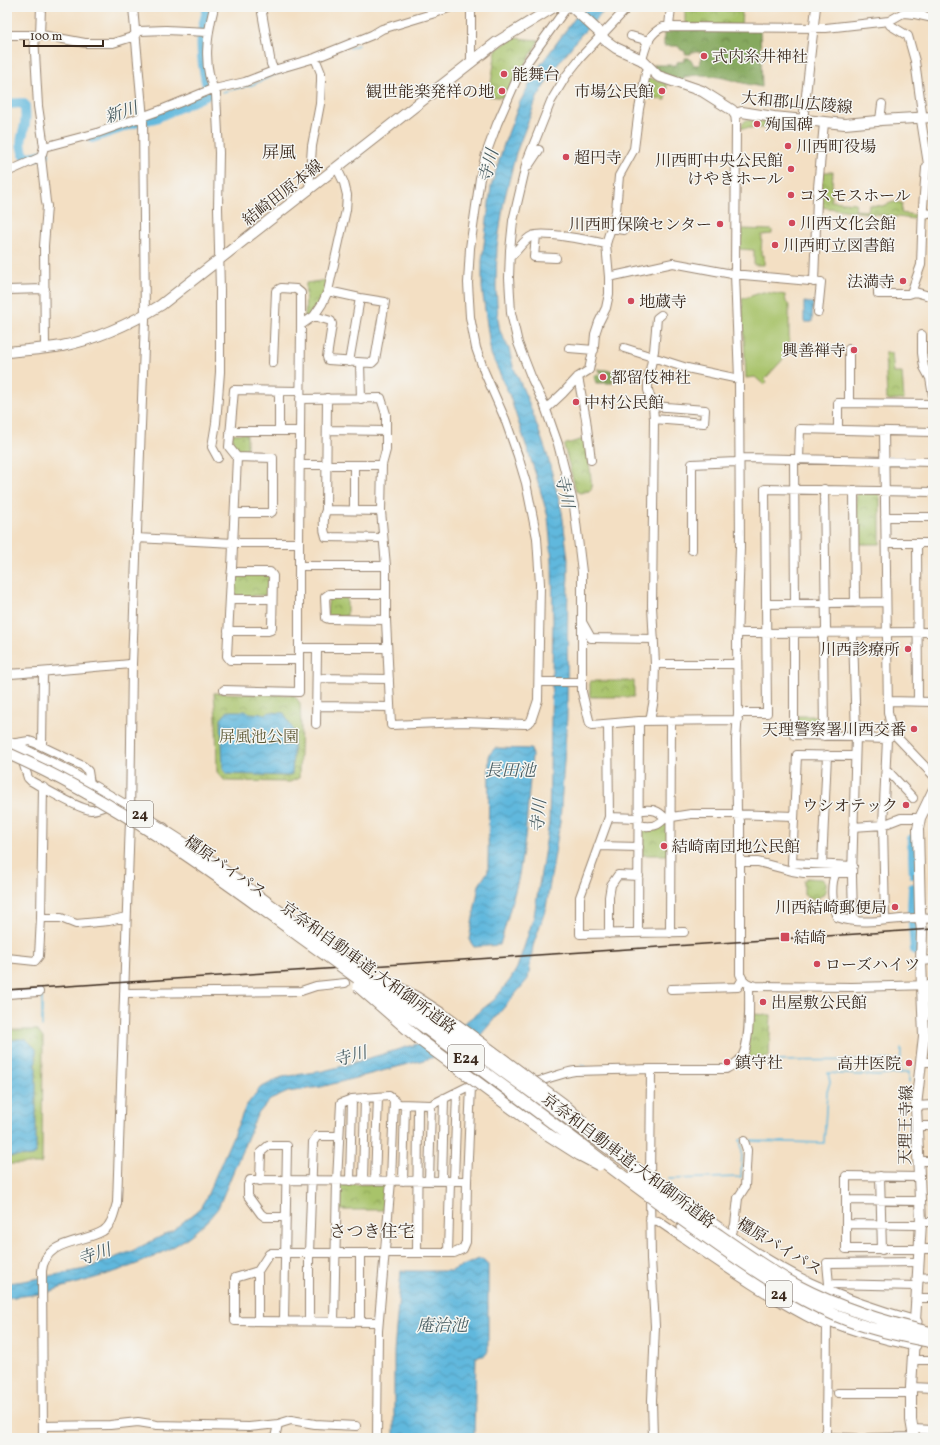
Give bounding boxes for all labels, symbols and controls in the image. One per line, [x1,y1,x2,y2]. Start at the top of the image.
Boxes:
scale bar [24,22,103,48]
text: 100 m [30,29,63,45]
place label: 式内糸井神社 [712,47,808,69]
marker: 式内糸井神社 [699,51,709,61]
place label: 能舞台 [512,65,560,87]
marker: 能舞台 [499,69,509,79]
place label: 観世能楽発祥の地 [366,82,494,104]
place label: 市場公民館 [574,82,654,104]
marker: 観世能楽発祥の地 [497,86,507,96]
marker: 市場公民館 [657,86,667,96]
street label: 大和郡山広陵線 [740,88,854,120]
water label: 新川 [102,97,143,130]
place label: 殉国碑 [765,115,813,137]
marker: 殉国碑 [752,119,762,129]
place label: 川西町役場 [796,137,876,159]
marker: 川西町役場 [783,141,793,151]
district label: 屏風 [262,142,296,165]
water label: 寺川 [474,145,505,186]
place label: 超円寺 [574,148,622,170]
place label: 川西町中央公民館 けやきホール [655,151,783,191]
marker: 超円寺 [561,152,571,162]
street label: 結崎田原本線 [239,155,328,232]
marker: 川西町中央公民館 けやきホール [786,164,796,174]
place label: コスモスホール [799,186,911,208]
marker: コスモスホール [786,190,796,200]
place label: 川西文化会館 [800,214,896,236]
place label: 川西町保険センター [569,215,712,237]
marker: 川西文化会館 [787,218,797,228]
marker: 川西町保険センター [715,219,725,229]
place label: 川西町立図書館 [783,236,895,258]
marker: 川西町立図書館 [770,240,780,250]
place label: 法満寺 [847,272,895,294]
marker: 法満寺 [898,276,908,286]
place label: 地蔵寺 [639,292,687,314]
marker: 地蔵寺 [626,296,636,306]
place label: 興善禅寺 [782,341,846,363]
marker: 興善禅寺 [849,345,859,355]
place label: 都留伎神社 [611,368,691,390]
marker: 都留伎神社 [598,372,608,382]
place label: 中村公民館 [584,393,664,415]
marker: 中村公民館 [571,397,581,407]
water label: 寺川 [549,472,579,512]
place label: 川西診療所 [820,640,900,662]
marker: 川西診療所 [903,644,913,654]
place label: 天理警察署川西交番 [762,720,906,742]
marker: 天理警察署川西交番 [909,724,919,734]
park label: 屏風池公園 [219,727,299,749]
water label: 長田池 [485,760,537,783]
water label: 寺川 [527,796,553,834]
place label: ウシオテック [802,796,898,818]
marker: ウシオテック [901,800,911,810]
road number: 24 [127,801,153,827]
street label: 橿原バイパス [179,831,270,904]
place label: 結崎南団地公民館 [672,837,800,859]
marker: 結崎南団地公民館 [659,841,669,851]
street label: 京奈和自動車道;大和御所道路 [276,897,460,1040]
place label: 川西結崎郵便局 [775,898,887,920]
marker: 川西結崎郵便局 [890,902,900,912]
place label: 結崎 [794,928,826,950]
marker: 結崎 [779,931,791,943]
place label: ローズハイツ [825,955,920,977]
marker: ローズハイツ [812,959,822,969]
place label: 出屋敷公民館 [771,993,867,1015]
marker: 出屋敷公民館 [758,997,768,1007]
water label: 寺川 [331,1041,372,1073]
road number: E24 [448,1045,484,1071]
place label: 鎮守社 [735,1053,783,1075]
place label: 高井医院 [837,1054,901,1076]
marker: 鎮守社 [722,1057,732,1067]
marker: 高井医院 [904,1058,914,1068]
street label: 天理王寺線 [895,1085,919,1165]
street label: 京奈和自動車道;大和御所道路 [536,1089,719,1234]
street label: 橿原バイパス [732,1214,826,1282]
district label: さつき住宅 [330,1221,415,1244]
water label: 寺川 [75,1238,116,1272]
road number: 24 [766,1281,792,1307]
water label: 庵治池 [417,1315,469,1338]

